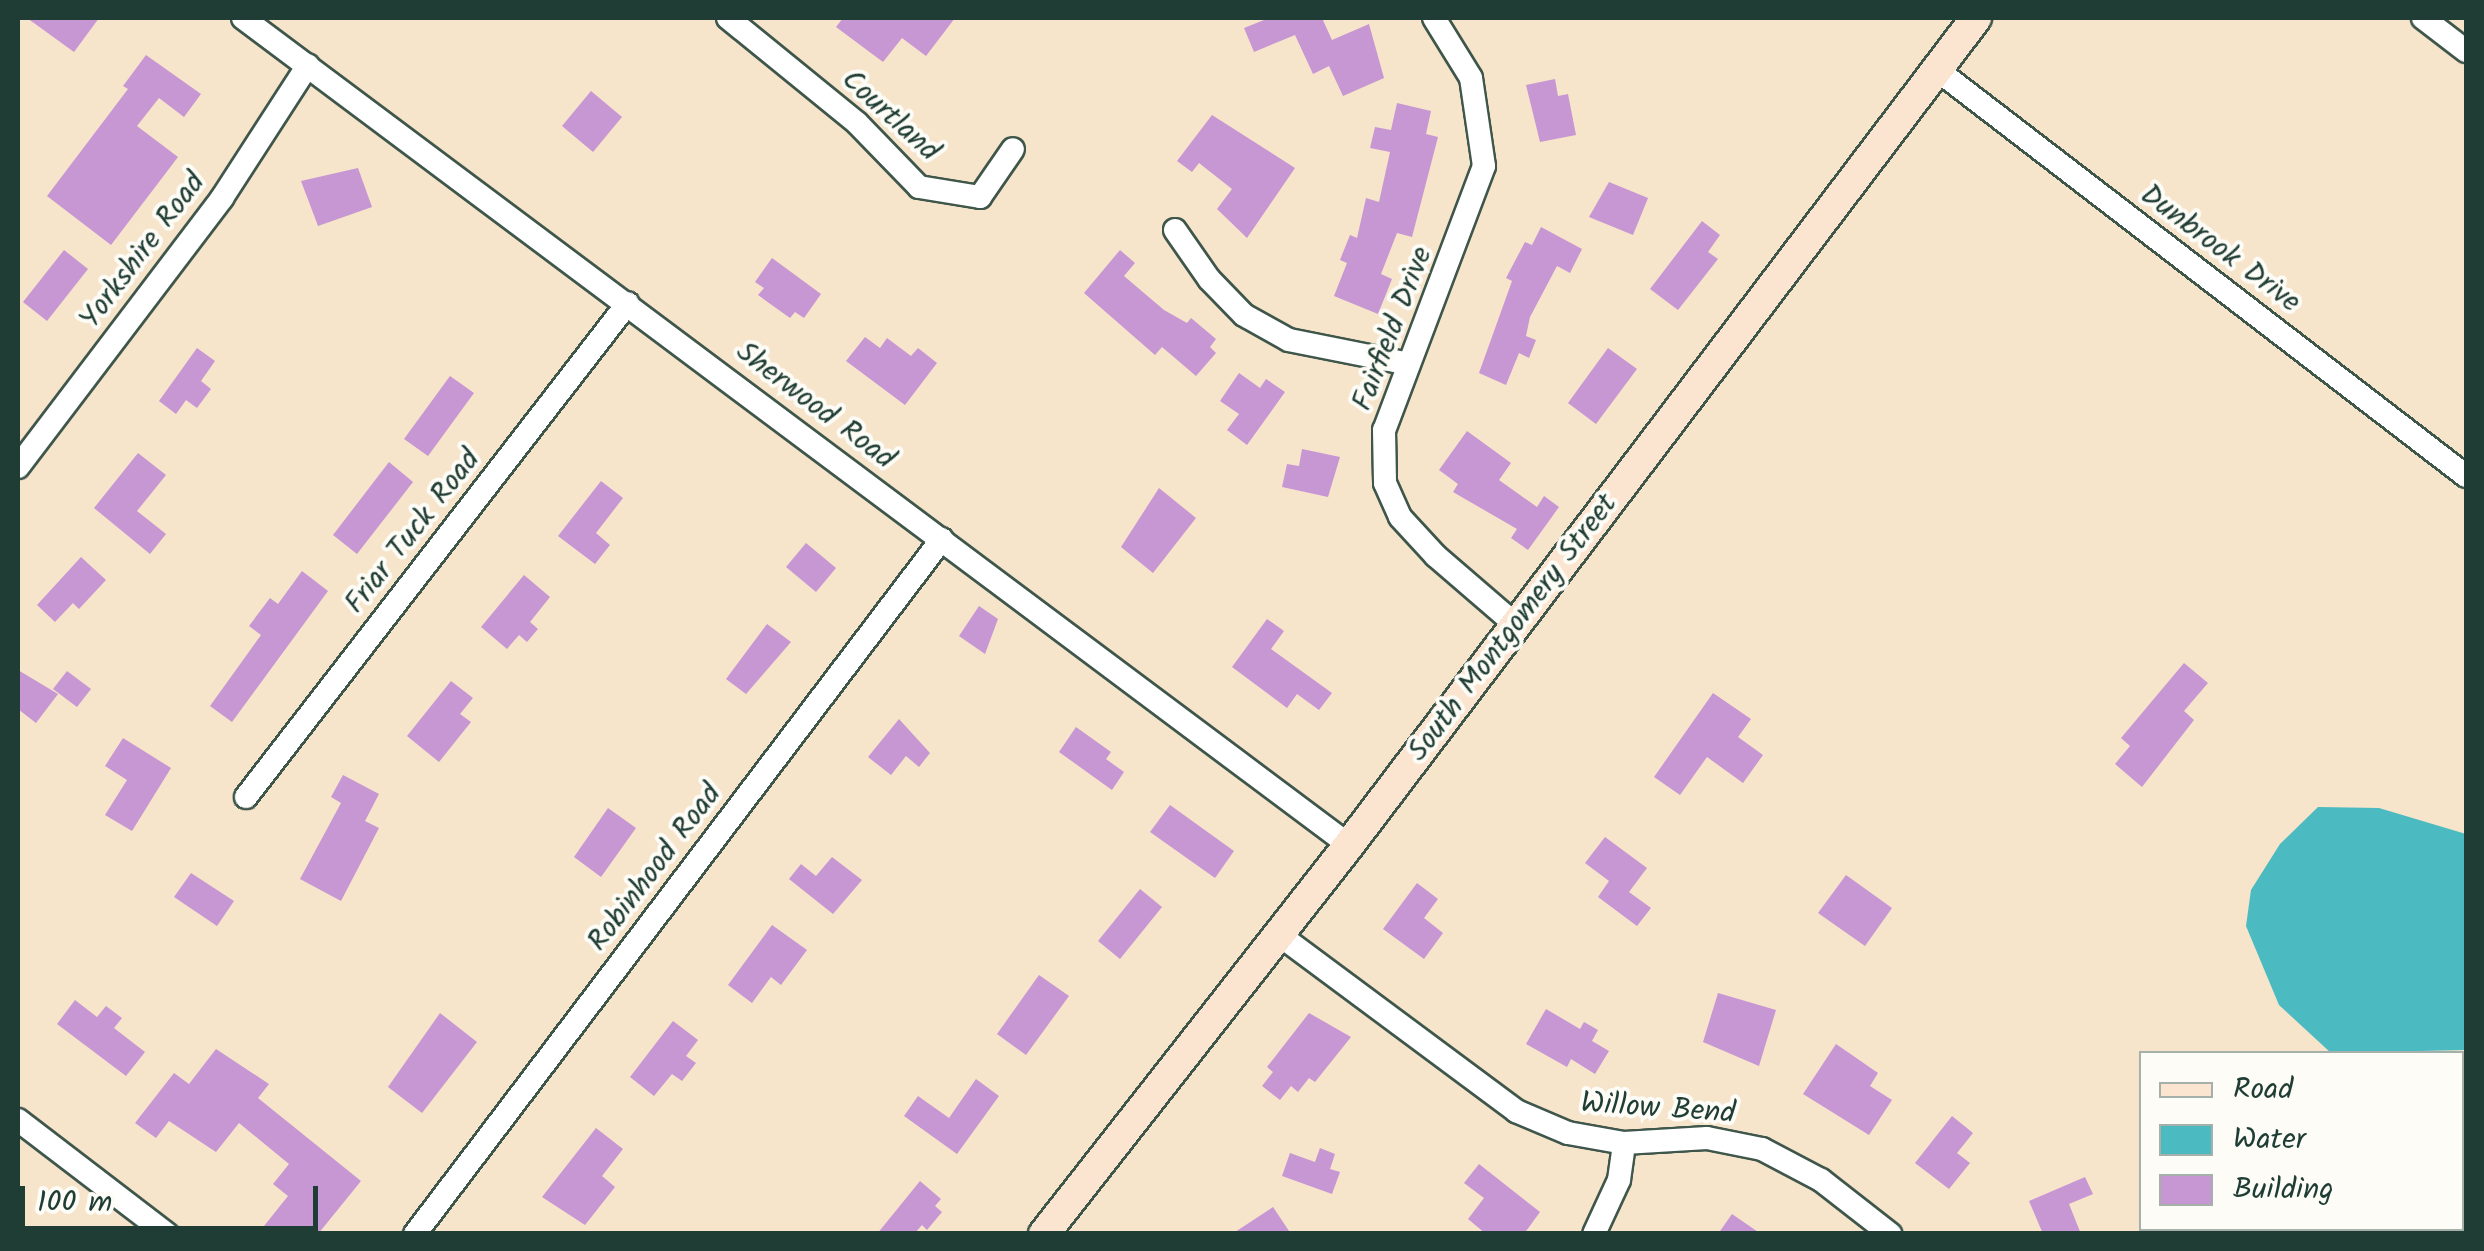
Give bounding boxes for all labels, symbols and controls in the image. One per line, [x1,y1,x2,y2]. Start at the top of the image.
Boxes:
street label: Courtland [833,63,947,169]
street label: Yorkshire Road [73,166,213,336]
street label: Dunbrook Drive [2133,177,2307,321]
street label: Fairfield Drive [1345,242,1441,416]
street label: Sherwood Road [728,334,902,478]
street label: Friar Tuck Road [338,443,488,621]
street label: South Montgomery Street [1401,487,1625,769]
street label: Robinhood Road [580,777,730,959]
legend [2139,1051,2464,1231]
text: Road [2233,1066,2293,1114]
street label: Willow Bend [1580,1086,1736,1132]
text: Water [2233,1116,2306,1164]
scale bar [25,1166,322,1228]
text: Building [2233,1166,2333,1214]
text: 100 m [37,1179,112,1227]

